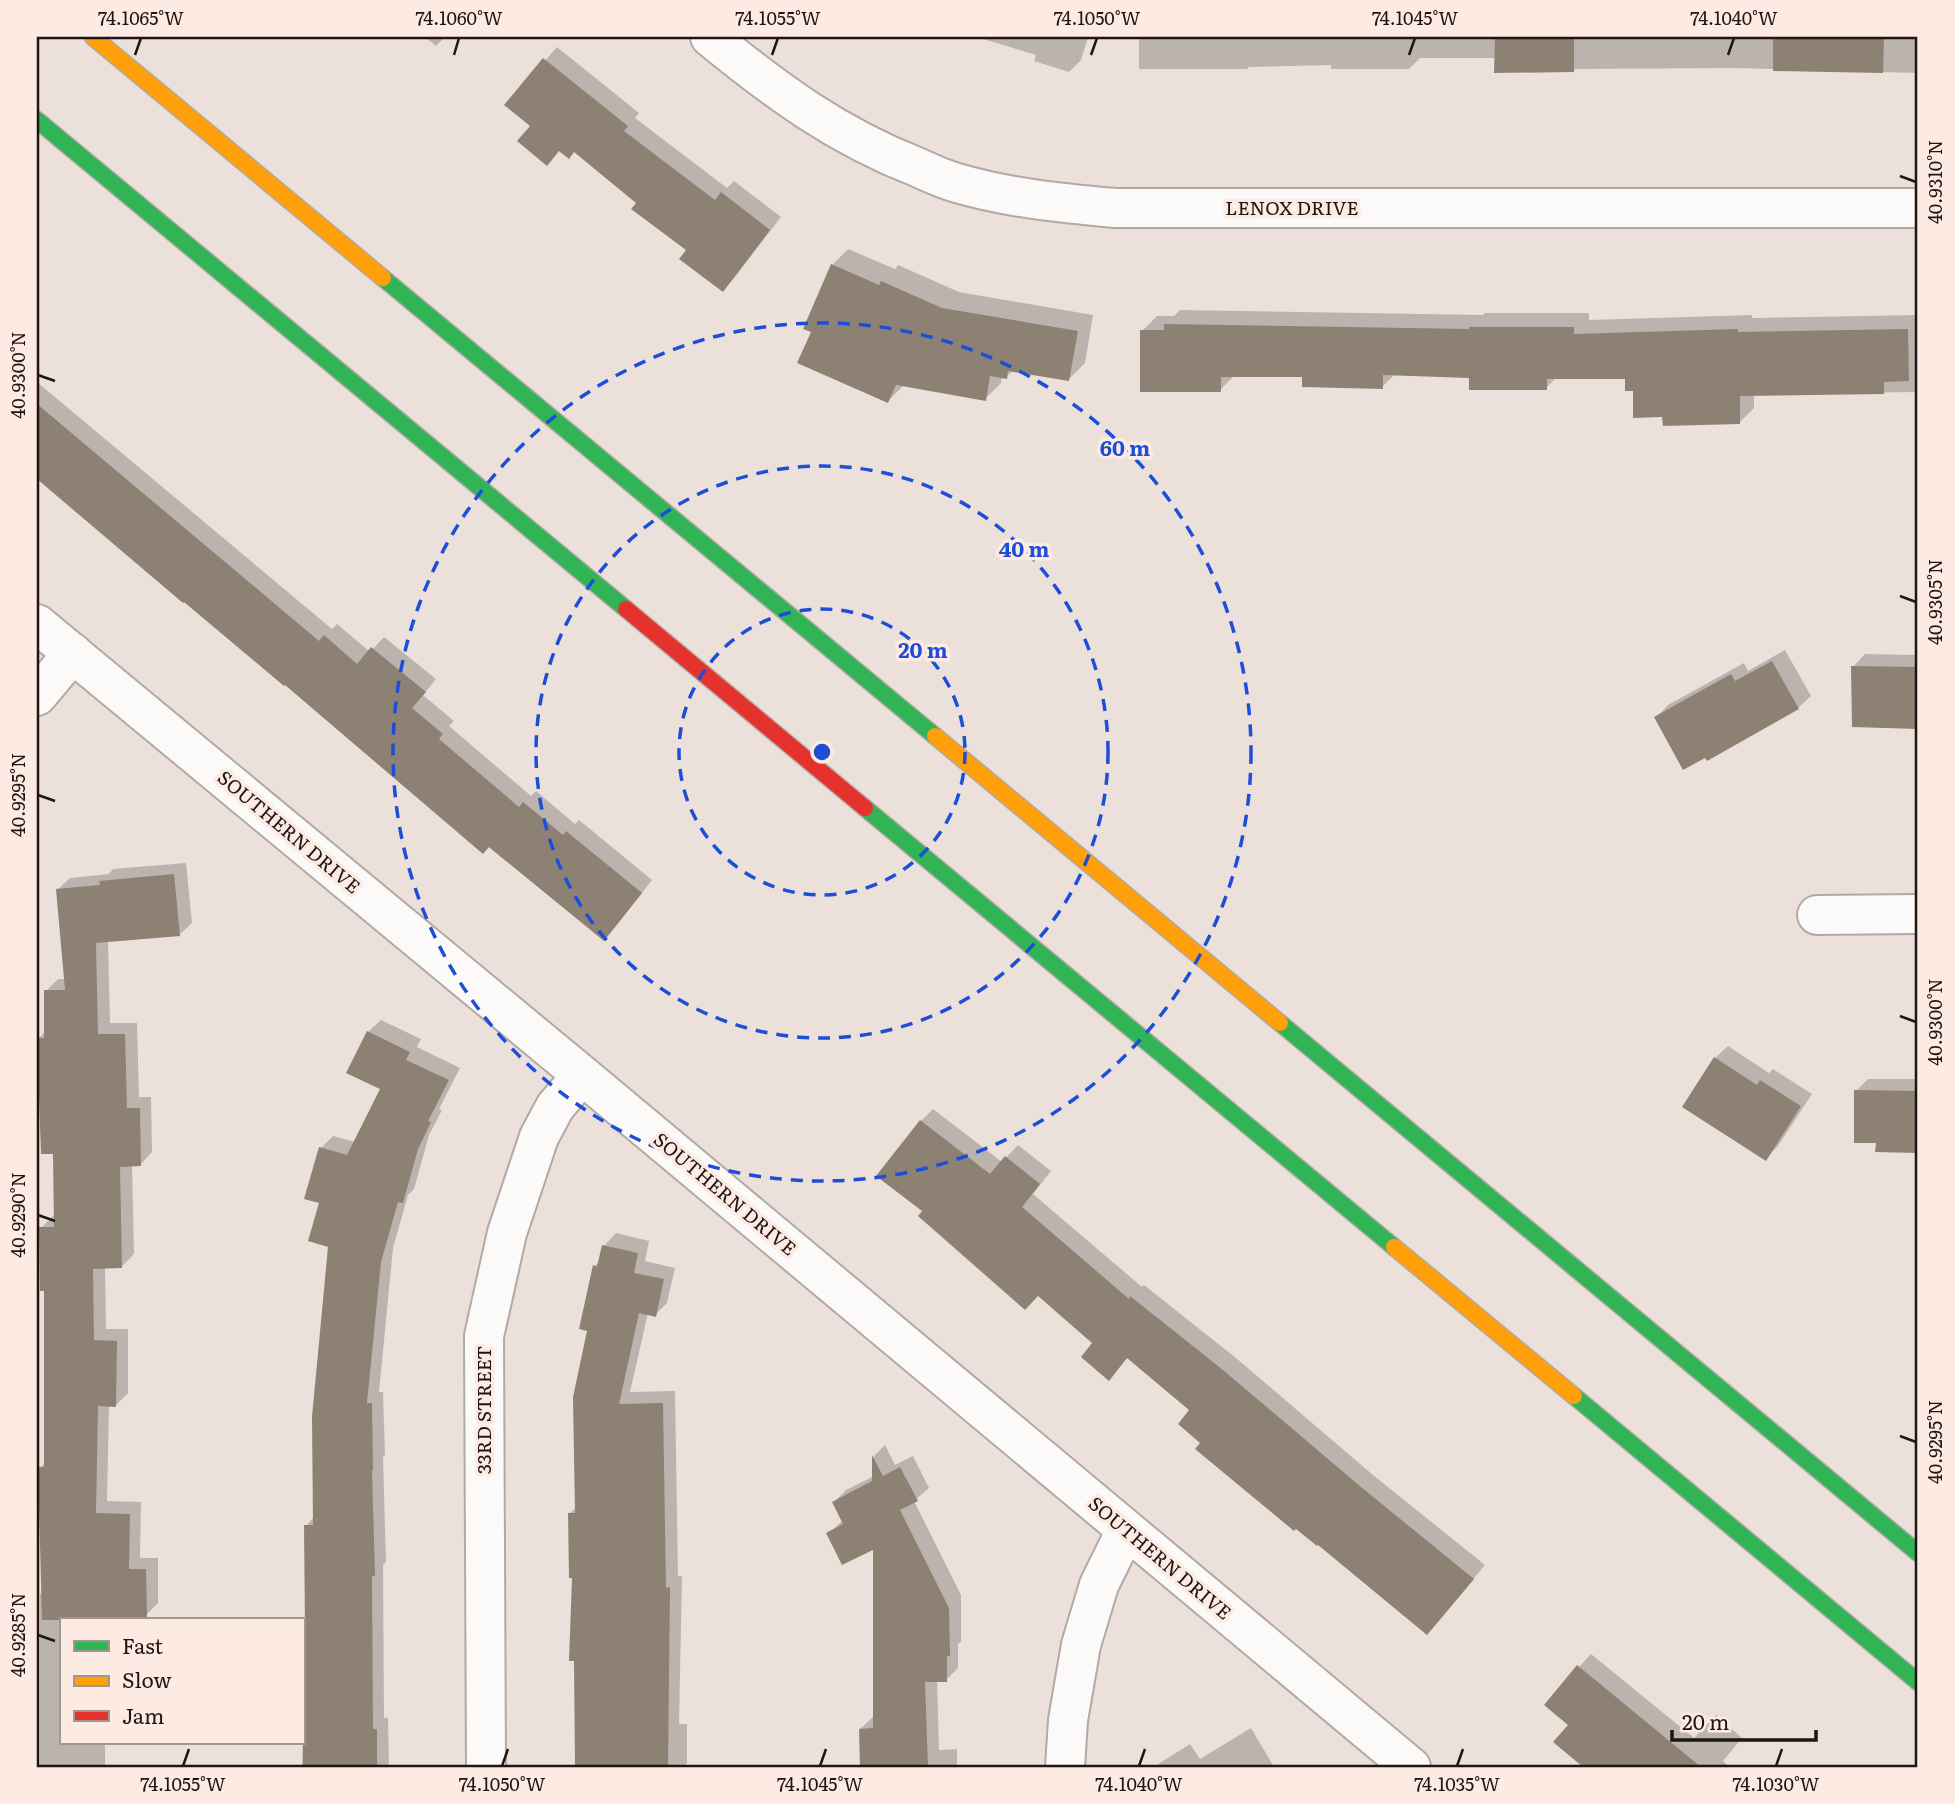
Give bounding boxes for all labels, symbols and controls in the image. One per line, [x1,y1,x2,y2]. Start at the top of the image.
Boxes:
text: 74.1065°W [98,4,184,31]
text: 74.1060°W [415,4,503,31]
text: 74.1055°W [735,4,821,31]
text: 74.1050°W [1054,4,1141,31]
text: 74.1045°W [1372,4,1458,31]
text: 74.1040°W [1690,4,1778,31]
text: 40.9310°N [1921,140,1948,224]
street label: LENOX DRIVE [1225,193,1359,221]
text: 40.9300°N [4,331,31,419]
text: 60 m [1100,431,1150,462]
text: 40 m [999,532,1049,563]
text: 40.9305°N [1921,559,1948,645]
text: 20 m [898,633,948,664]
centre of rings [810,740,834,764]
text: 40.9295°N [4,753,31,837]
street label: SOUTHERN DRIVE [212,763,367,899]
text: 40.9300°N [1921,978,1948,1066]
street label: SOUTHERN DRIVE [648,1125,803,1261]
text: 40.9290°N [4,1172,31,1258]
street label: 33RD STREET [469,1346,497,1474]
text: 40.9295°N [1921,1400,1948,1484]
street label: SOUTHERN DRIVE [1083,1489,1238,1625]
text: 40.9285°N [4,1593,31,1677]
legend [60,1618,304,1744]
text: Fast [122,1629,163,1660]
text: Slow [122,1663,172,1694]
text: Jam [122,1699,164,1730]
scale bar [1672,1699,1815,1743]
text: 20 m [1682,1705,1729,1736]
text: 74.1055°W [140,1770,226,1797]
text: 74.1050°W [459,1770,546,1797]
text: 74.1045°W [777,1770,863,1797]
text: 74.1040°W [1095,1770,1183,1797]
text: 74.1035°W [1414,1770,1500,1797]
text: 74.1030°W [1733,1770,1820,1797]

